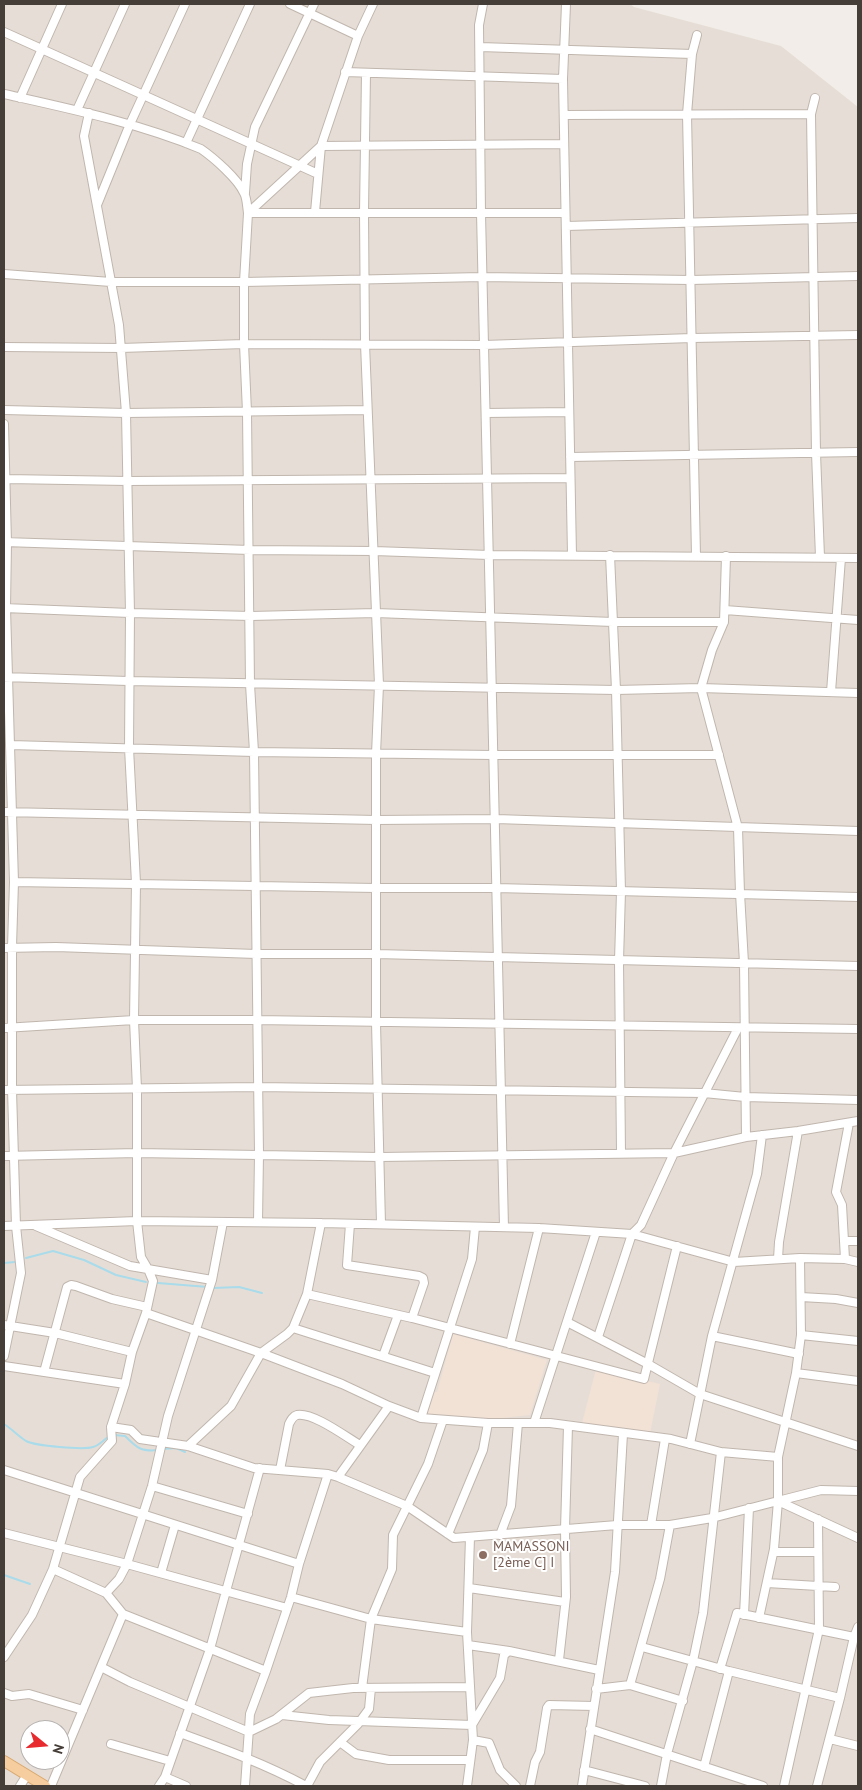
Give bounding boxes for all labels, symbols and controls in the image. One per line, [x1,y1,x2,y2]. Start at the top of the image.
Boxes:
place label: MAMASSONI [2ème C] I [493,1539,569,1571]
marker: MAMASSONI [2ème C] I [477,1549,489,1561]
north arrow [20,1720,70,1770]
text: N [48,1742,68,1756]

